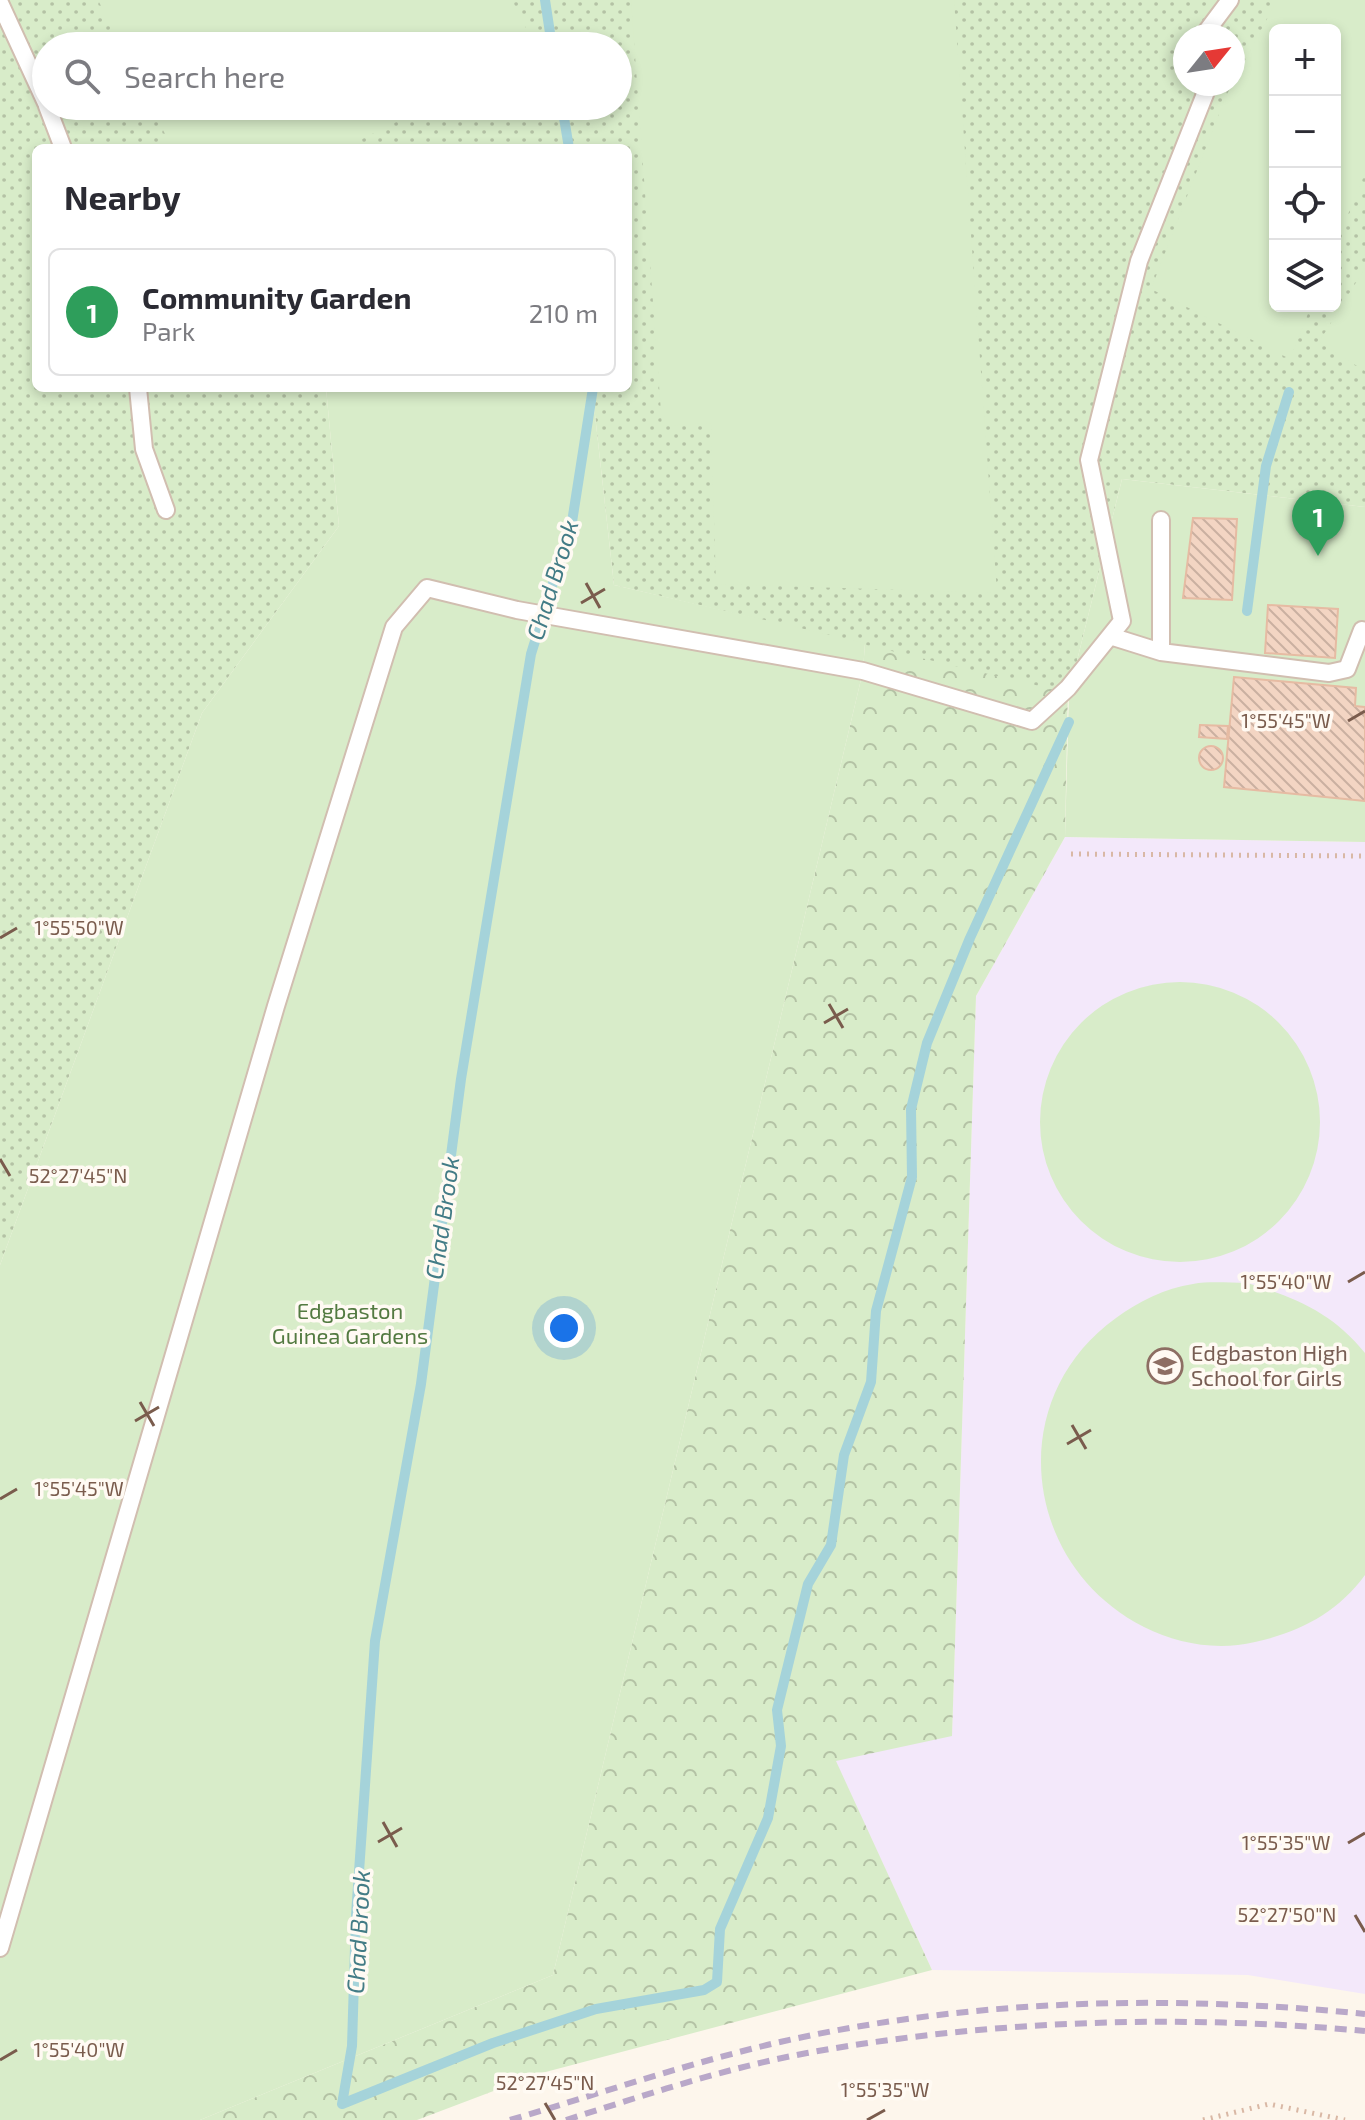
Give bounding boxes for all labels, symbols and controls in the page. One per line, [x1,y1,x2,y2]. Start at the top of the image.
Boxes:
north arrow [1173,24,1245,96]
map controls [1269,24,1341,312]
button: + [1269,24,1341,96]
search box [32,32,632,120]
icon: search [60,54,104,98]
text: Search here [124,58,285,94]
button: − [1269,96,1341,168]
button: locate [1269,168,1341,240]
text: Nearby [64,176,181,217]
button: layers [1269,240,1341,312]
text: Community Garden [142,279,411,315]
text: 1 [86,297,98,328]
text: 210 m [529,297,598,328]
text: Park [142,315,195,346]
pin: 1 [1292,490,1344,556]
water label: Chad Brook [520,516,584,643]
text: 1°55'45"W [1241,708,1331,732]
text: 1°55'50"W [34,915,124,939]
water label: Chad Brook [419,1154,465,1281]
text: 52°27'45"N [29,1163,127,1187]
text: 1°55'40"W [1241,1269,1331,1293]
park label: Edgbaston Guinea Gardens [272,1297,428,1348]
your location [544,1308,584,1348]
place label: Edgbaston High School for Girls [1191,1339,1348,1390]
school or university icon: Edgbaston High School for Girls [1146,1347,1184,1385]
text: 1°55'45"W [34,1476,124,1500]
text: 1°55'35"W [1242,1830,1330,1854]
water label: Chad Brook [340,1869,375,1995]
text: 52°27'50"N [1238,1902,1336,1926]
text: 1°55'40"W [34,2037,124,2061]
text: 52°27'45"N [496,2070,594,2094]
text: 1°55'35"W [841,2077,929,2101]

